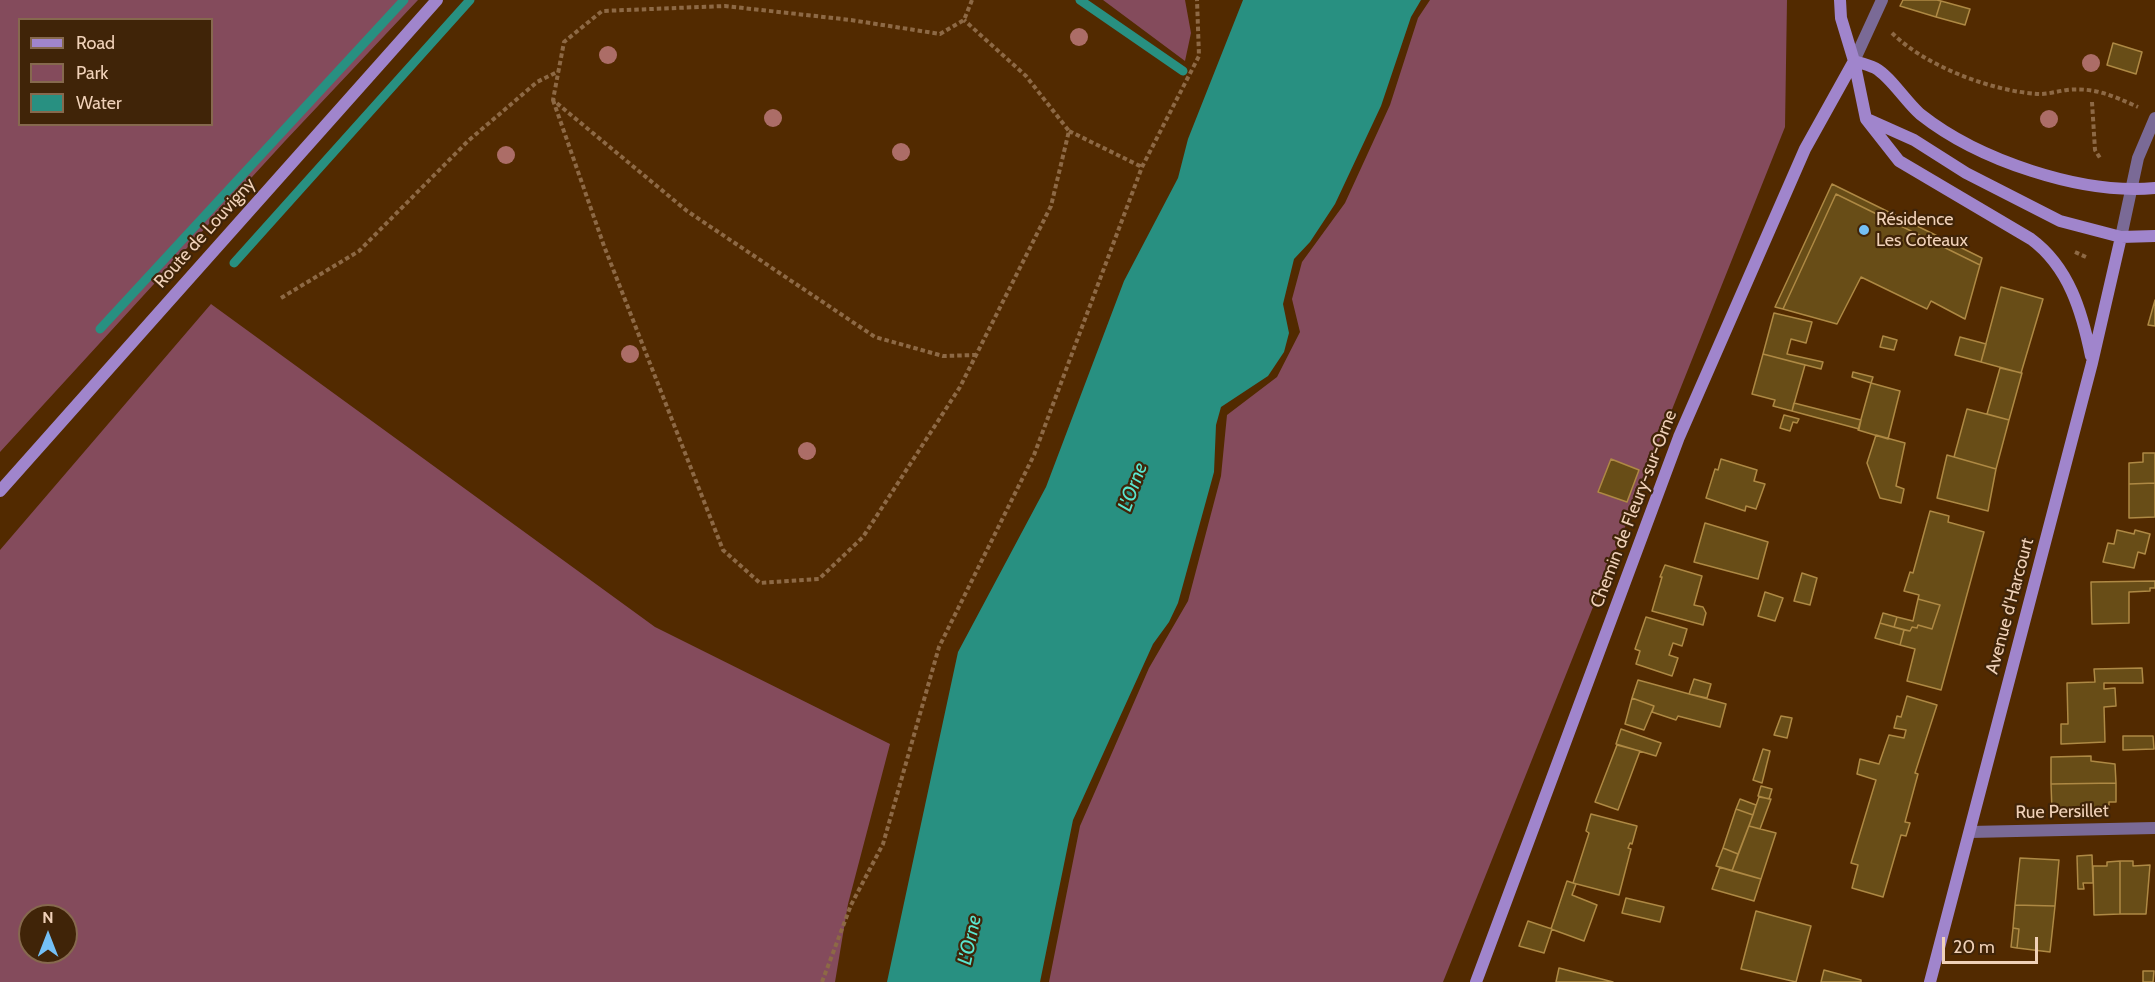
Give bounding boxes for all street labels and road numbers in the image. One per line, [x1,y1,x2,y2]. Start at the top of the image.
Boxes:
street label: Route de Louvigny [150,173,260,293]
street label: Chemin de Fleury-sur-Orne [1586,407,1682,611]
street label: Avenue d'Harcourt [1981,536,2039,676]
street label: Rue Persillet [2015,800,2109,824]

